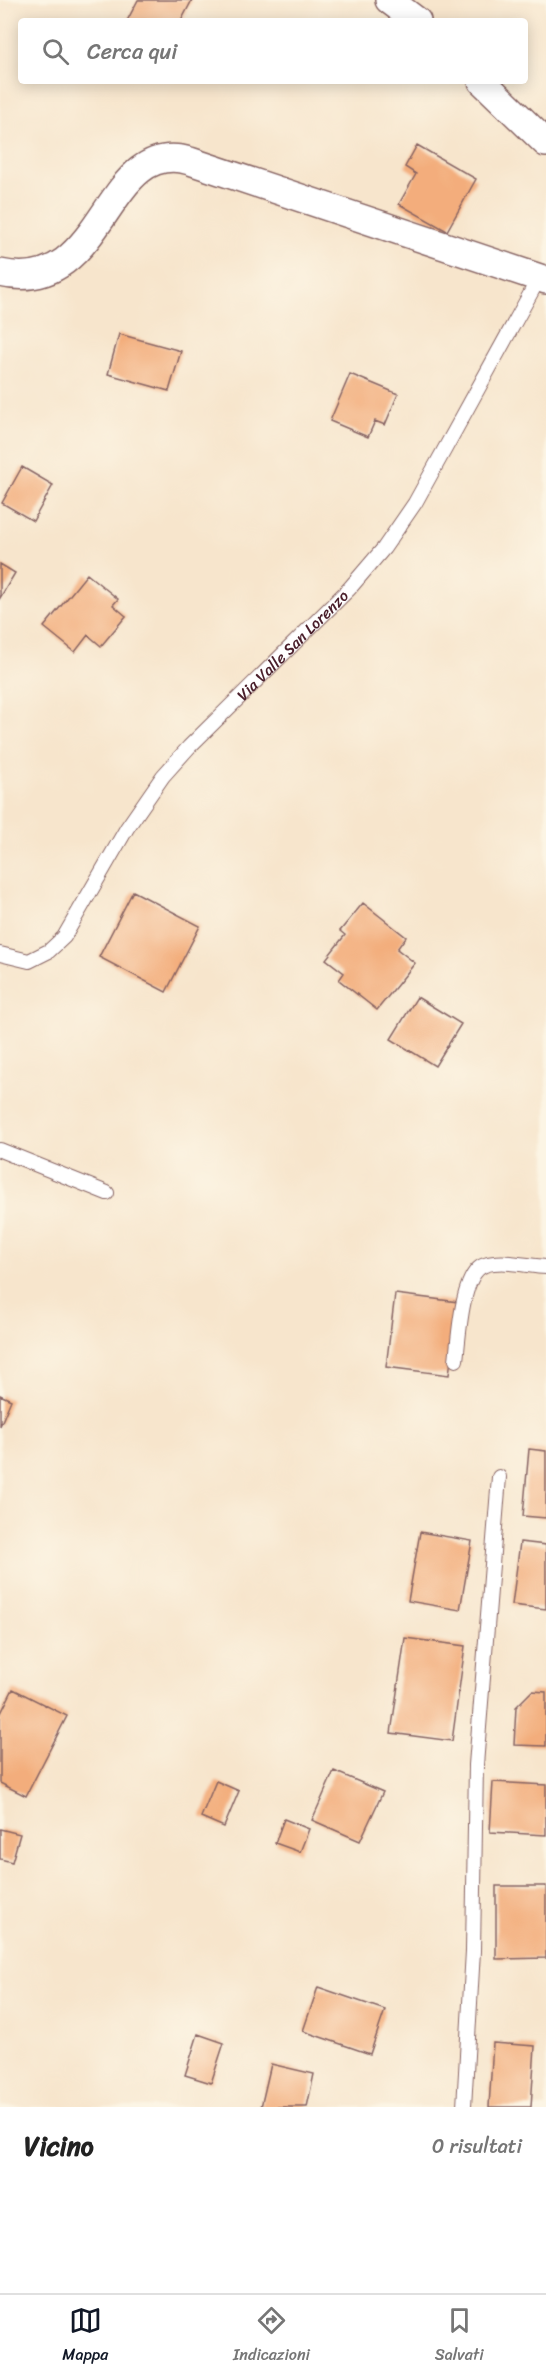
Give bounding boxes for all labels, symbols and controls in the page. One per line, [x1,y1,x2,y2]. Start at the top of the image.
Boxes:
search box [18,18,528,84]
text: Cerca qui [87,32,177,71]
icon: search [39,35,72,68]
street label: Via Valle San Lorenzo [229,583,356,708]
text: Vicino [24,2123,94,2169]
text: 0 risultati [432,2129,522,2164]
tab: Mappa [62,2304,108,2369]
tab: Indicazioni [233,2304,310,2369]
tab: Salvati [435,2304,484,2369]

